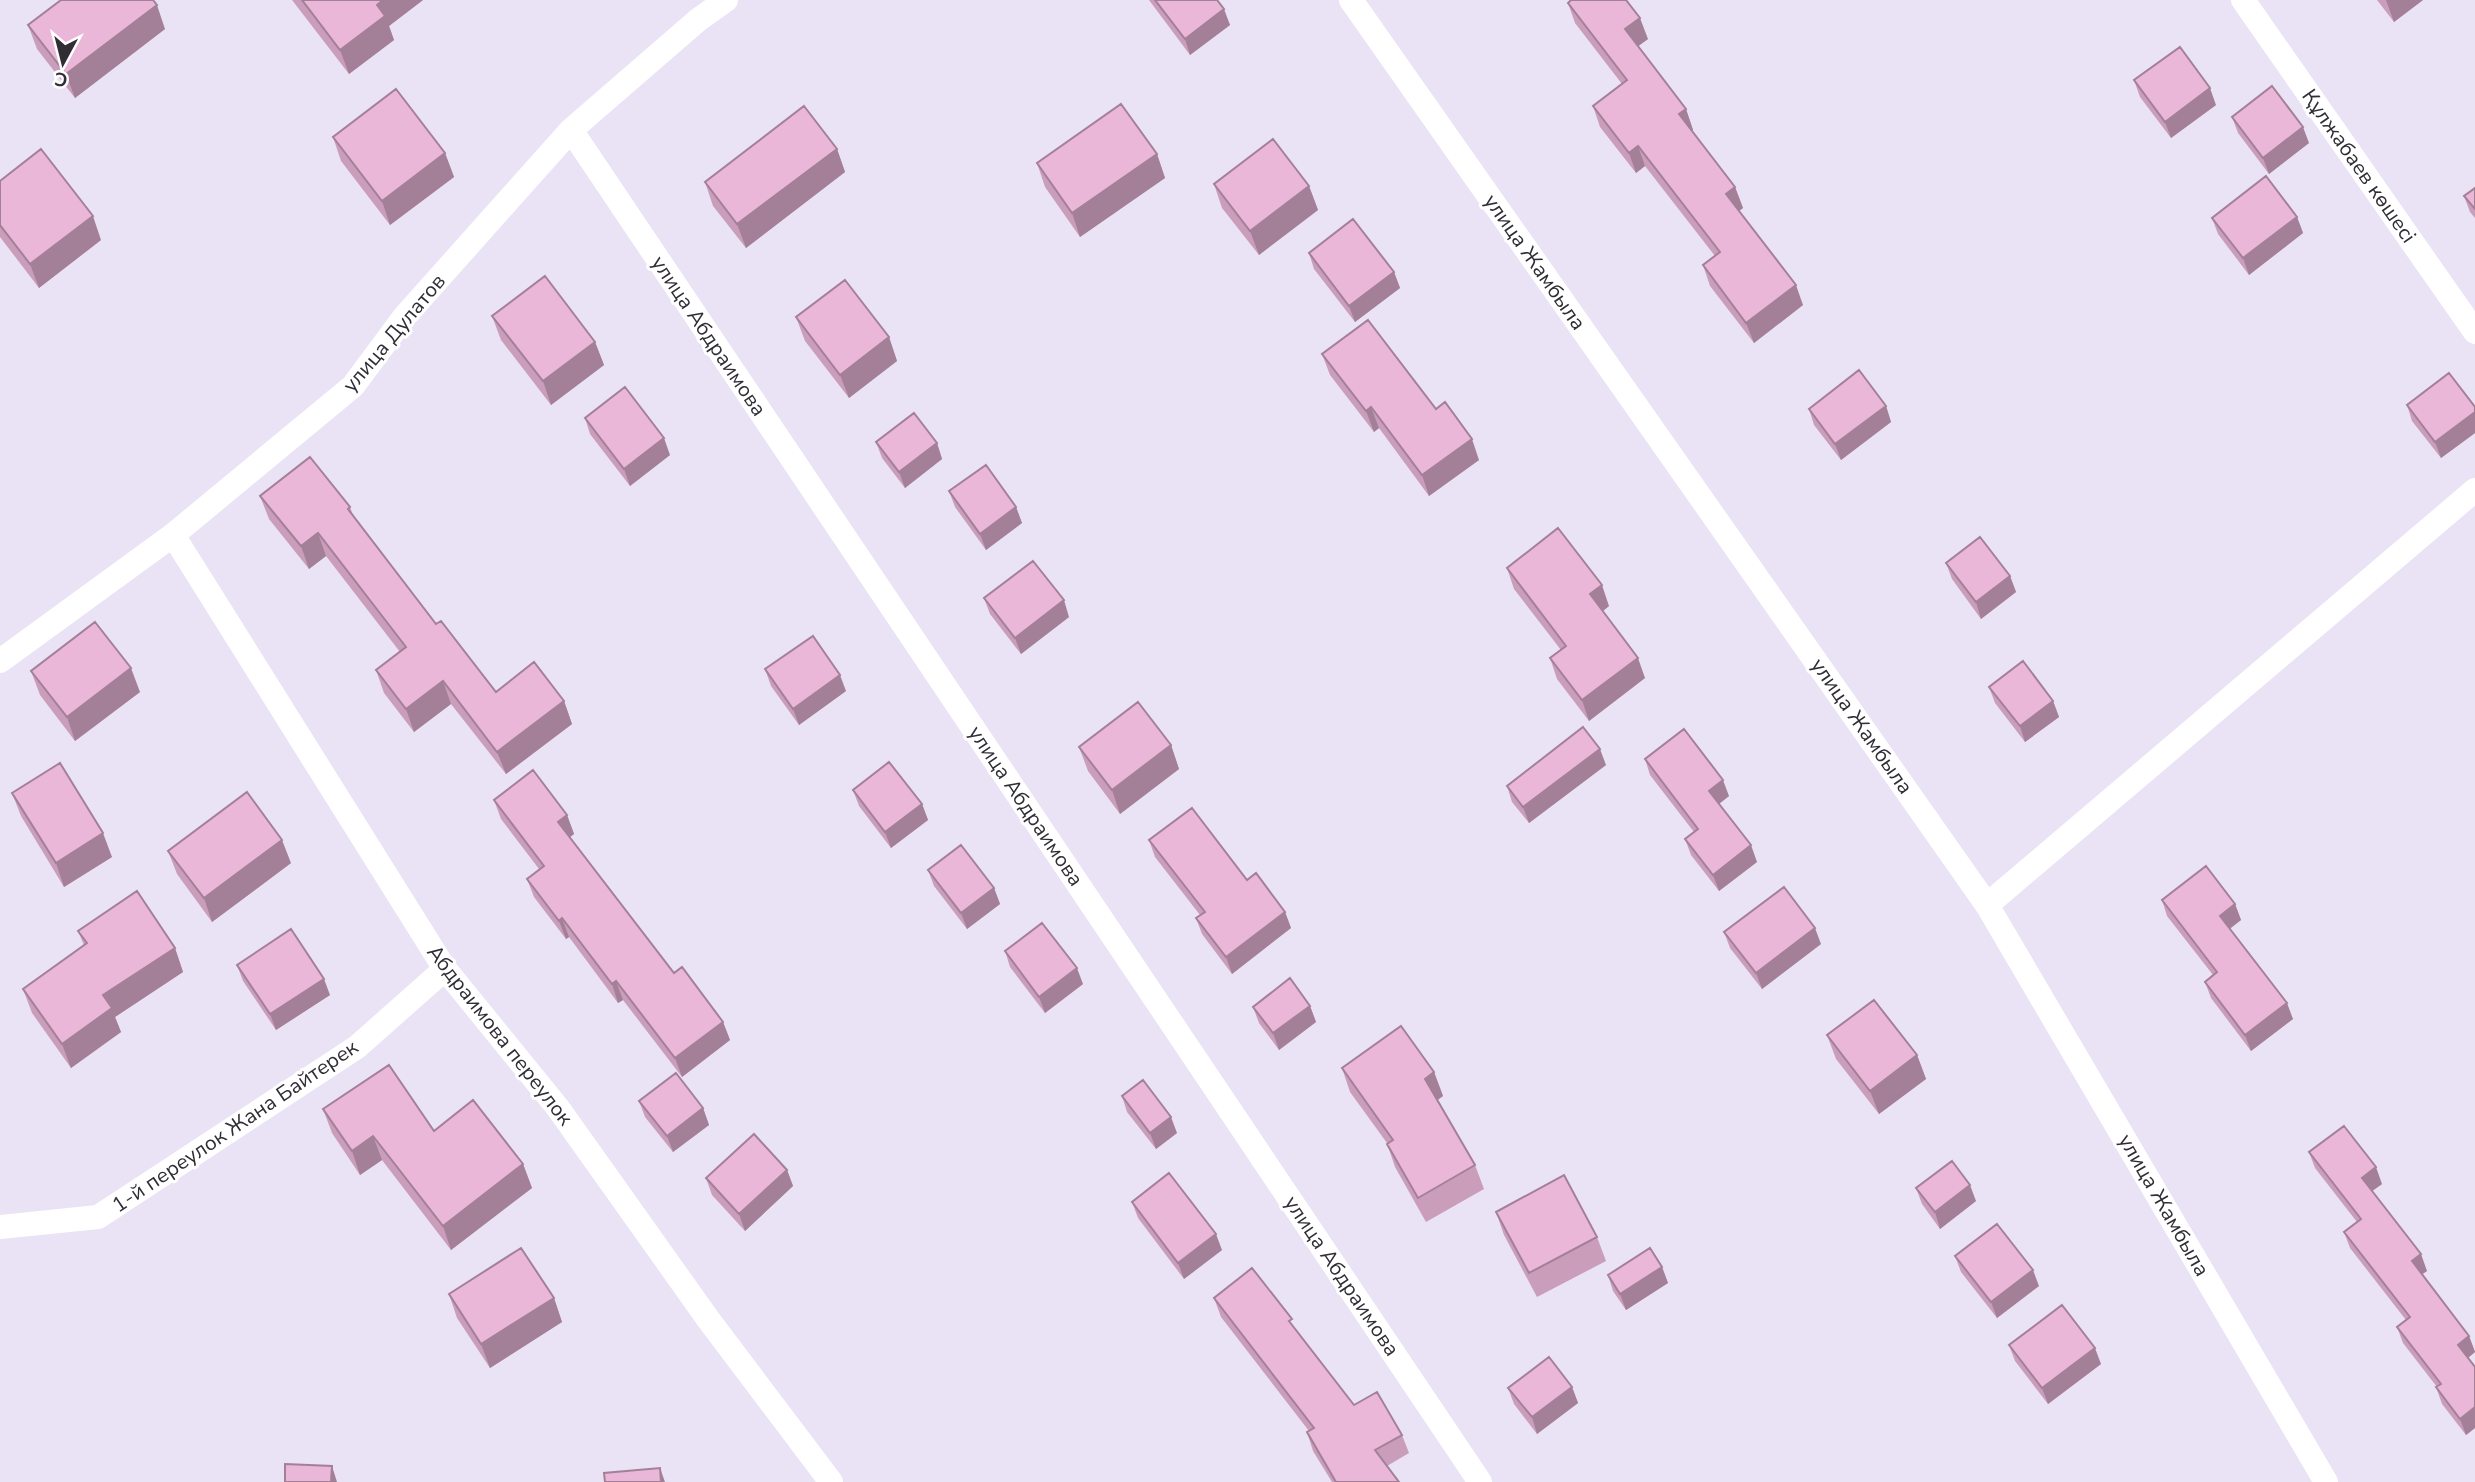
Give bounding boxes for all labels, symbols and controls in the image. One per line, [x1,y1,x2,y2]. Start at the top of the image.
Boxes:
north arrow [28,28,98,98]
text: С [53,65,69,93]
street label: Құлжабаев көшесі [2295,84,2423,248]
street label: улица Жамбыла [1478,188,1592,336]
street label: улица Абдраимова [645,250,773,422]
street label: улица Дулатов [336,268,452,398]
street label: улица Жамбыла [1805,652,1919,800]
street label: улица Абдраимова [962,720,1090,892]
street label: Абдраимова переулок [421,939,580,1132]
street label: 1-й переулок Жана Байтерек [107,1033,364,1219]
street label: улица Жамбыла [2112,1129,2216,1281]
street label: улица Абдраимова [1278,1190,1406,1362]

